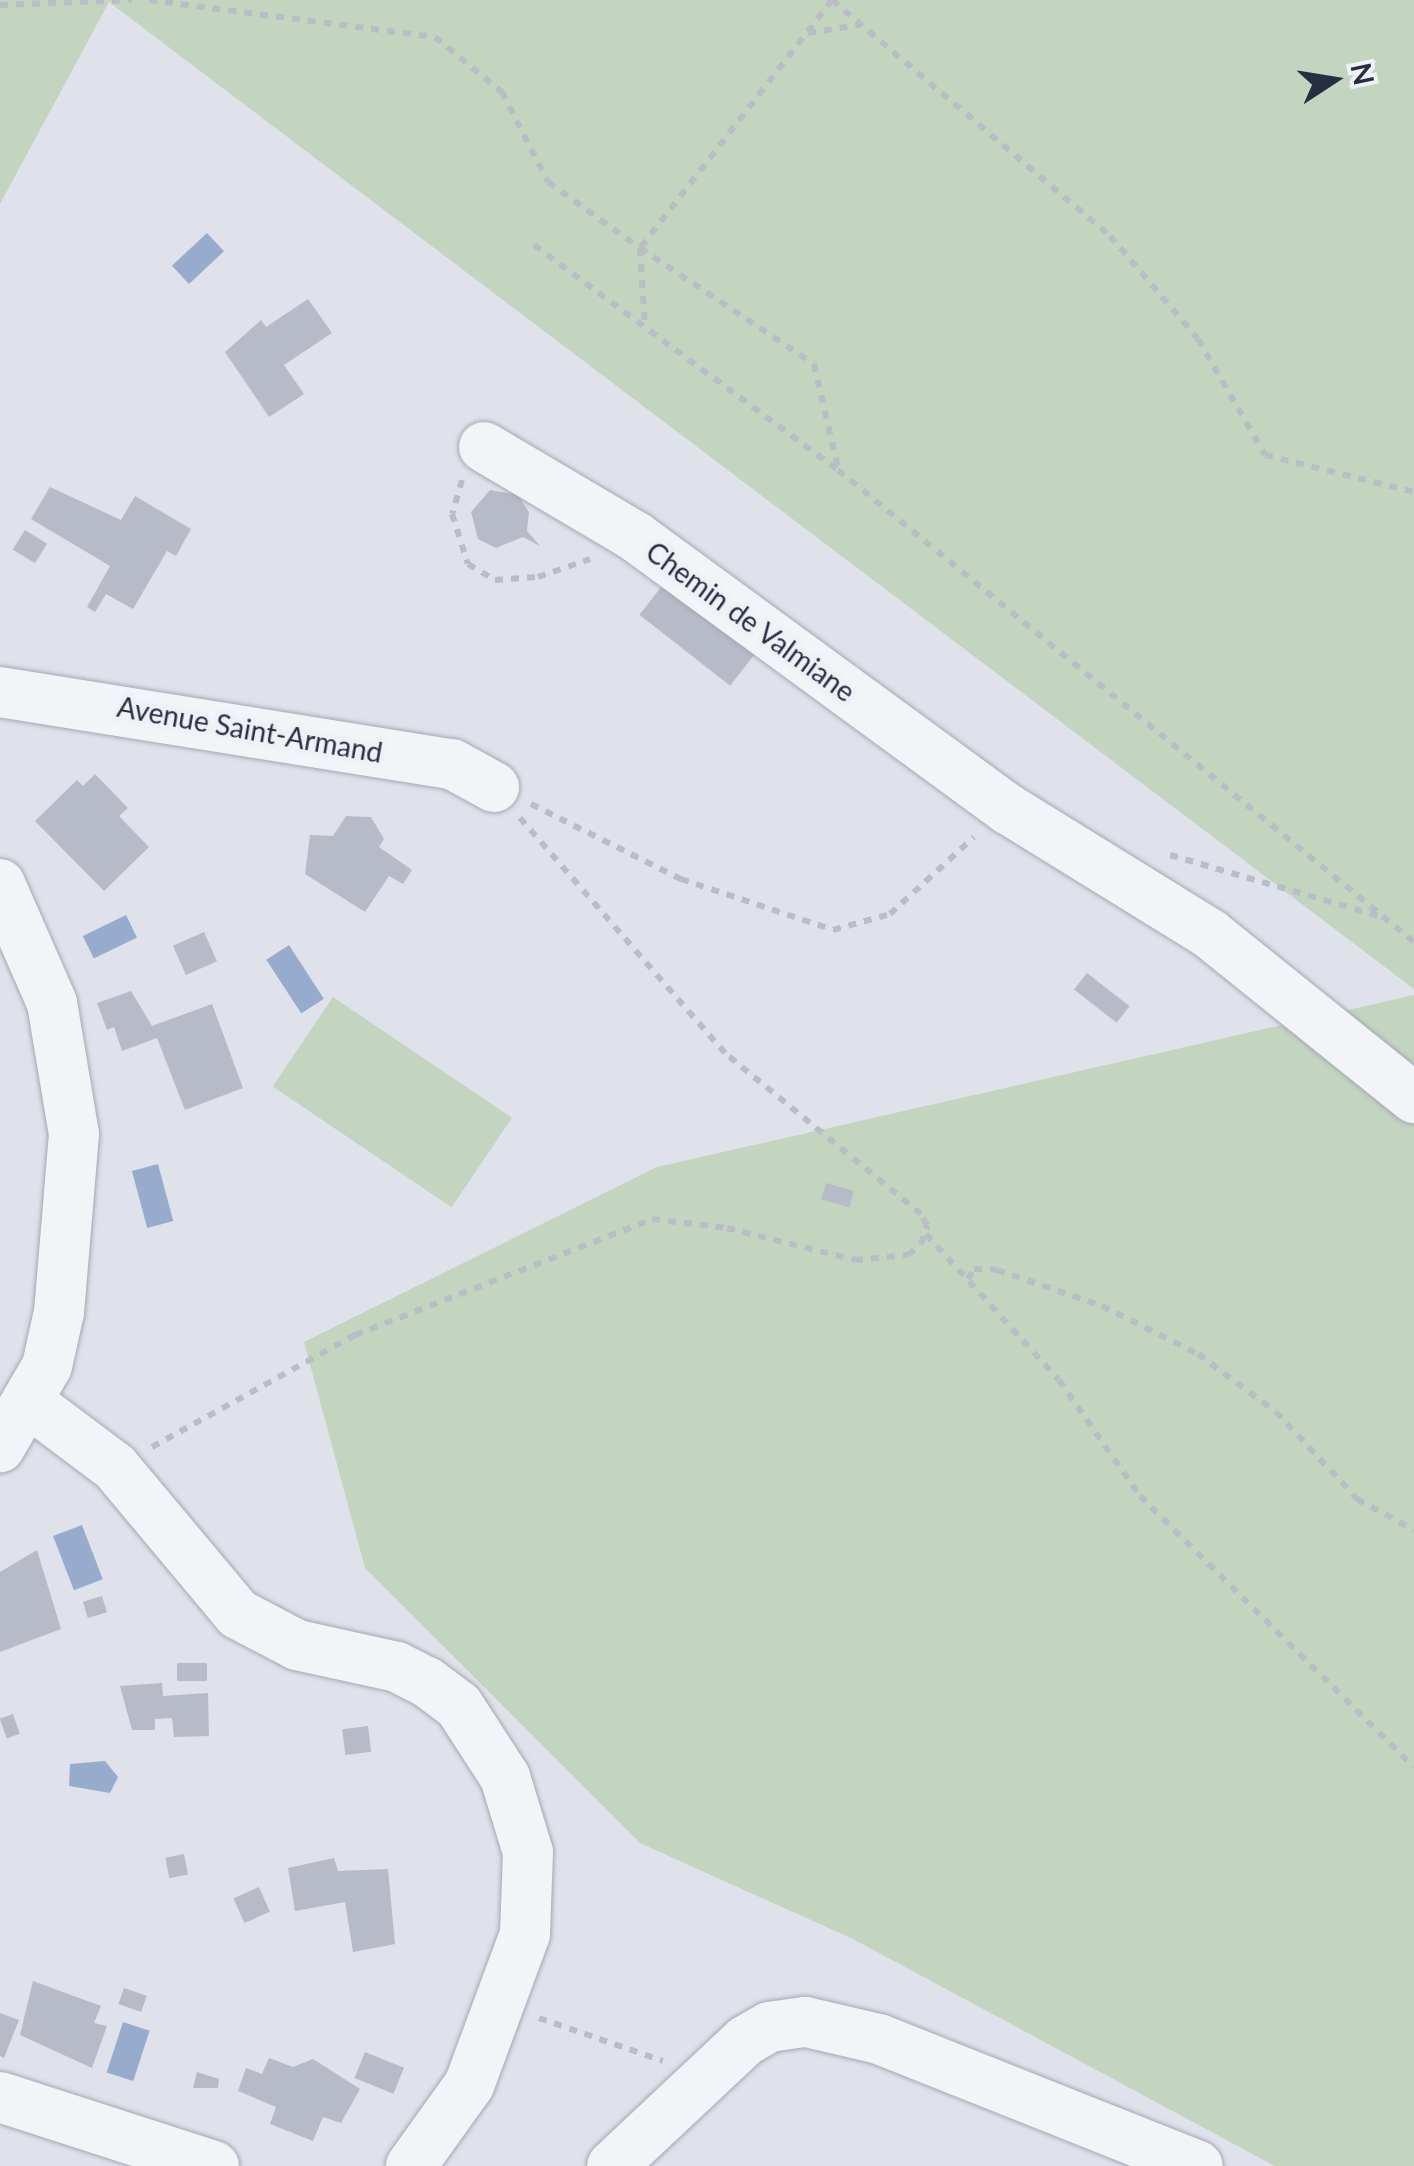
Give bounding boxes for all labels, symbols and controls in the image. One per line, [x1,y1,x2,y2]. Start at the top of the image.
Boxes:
north arrow [1284,30,1384,130]
text: N [1344,60,1382,88]
street label: Chemin de Valmiane [640,534,862,708]
street label: Avenue Saint-Armand [115,689,385,769]

